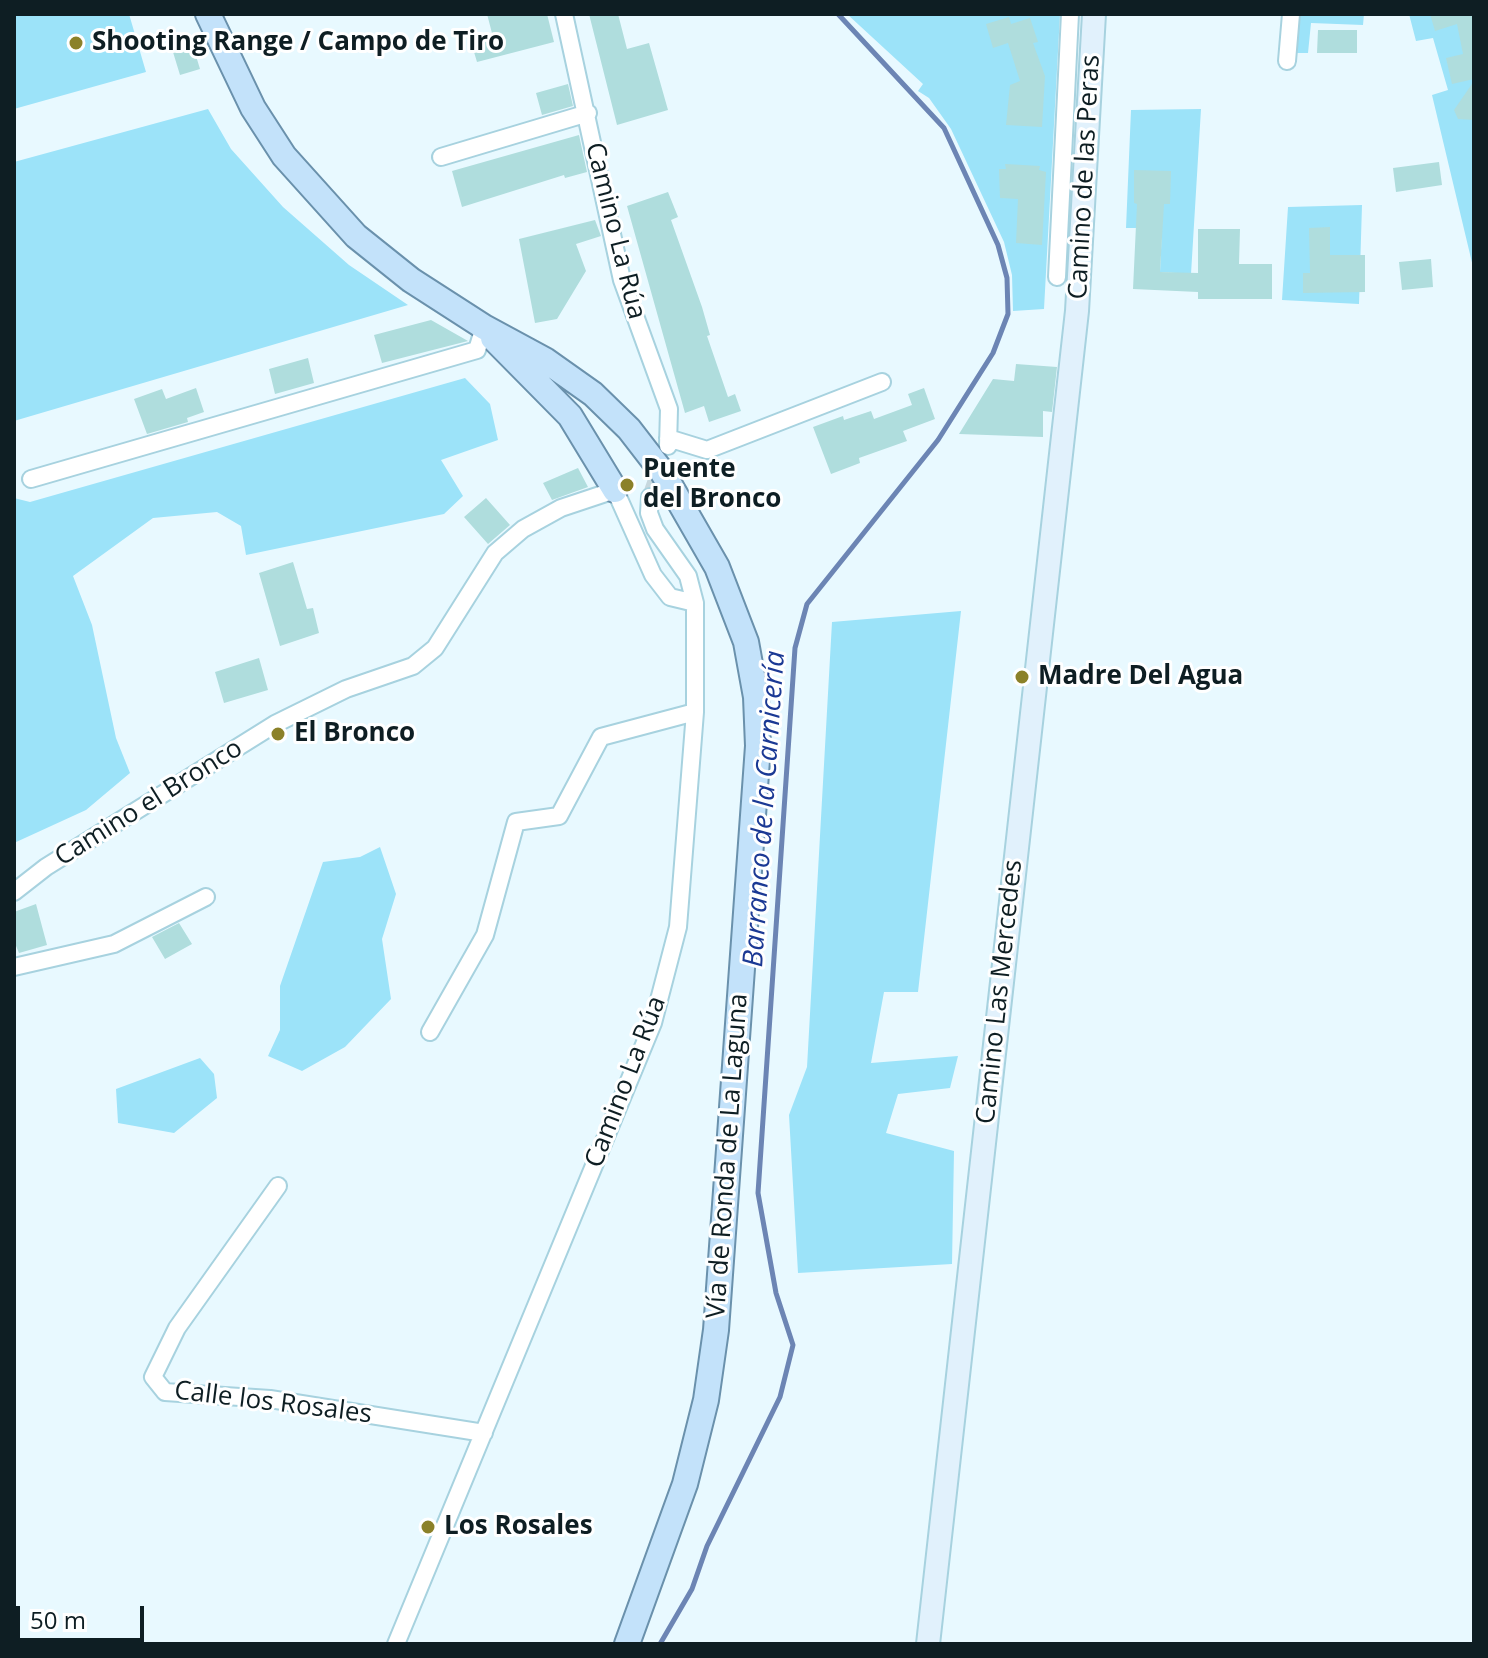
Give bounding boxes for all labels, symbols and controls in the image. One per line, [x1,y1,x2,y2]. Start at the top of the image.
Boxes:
place label: Shooting Range / Campo de Tiro [92,27,504,59]
marker: Shooting Range / Campo de Tiro [67,34,85,52]
street label: Camino de las Peras [1063,54,1107,300]
street label: Camino La Rúa [578,139,652,323]
place label: Puente del Bronco [643,454,781,516]
marker: Puente del Bronco [618,476,636,494]
water label: Barranco de la Carnicería [737,650,793,968]
place label: Madre Del Agua [1038,661,1243,693]
marker: Madre Del Agua [1013,668,1031,686]
place label: El Bronco [294,718,415,750]
marker: El Bronco [269,725,287,743]
street label: Camino el Bronco [50,733,248,873]
street label: Camino Las Mercedes [971,858,1029,1126]
street label: Camino La Rúa [579,992,673,1172]
street label: Vía de Ronda de La Laguna [701,992,755,1320]
street label: Calle los Rosales [172,1375,374,1431]
place label: Los Rosales [444,1511,593,1543]
marker: Los Rosales [419,1518,437,1536]
scale bar [20,1590,148,1640]
text: 50 m [30,1603,86,1636]

